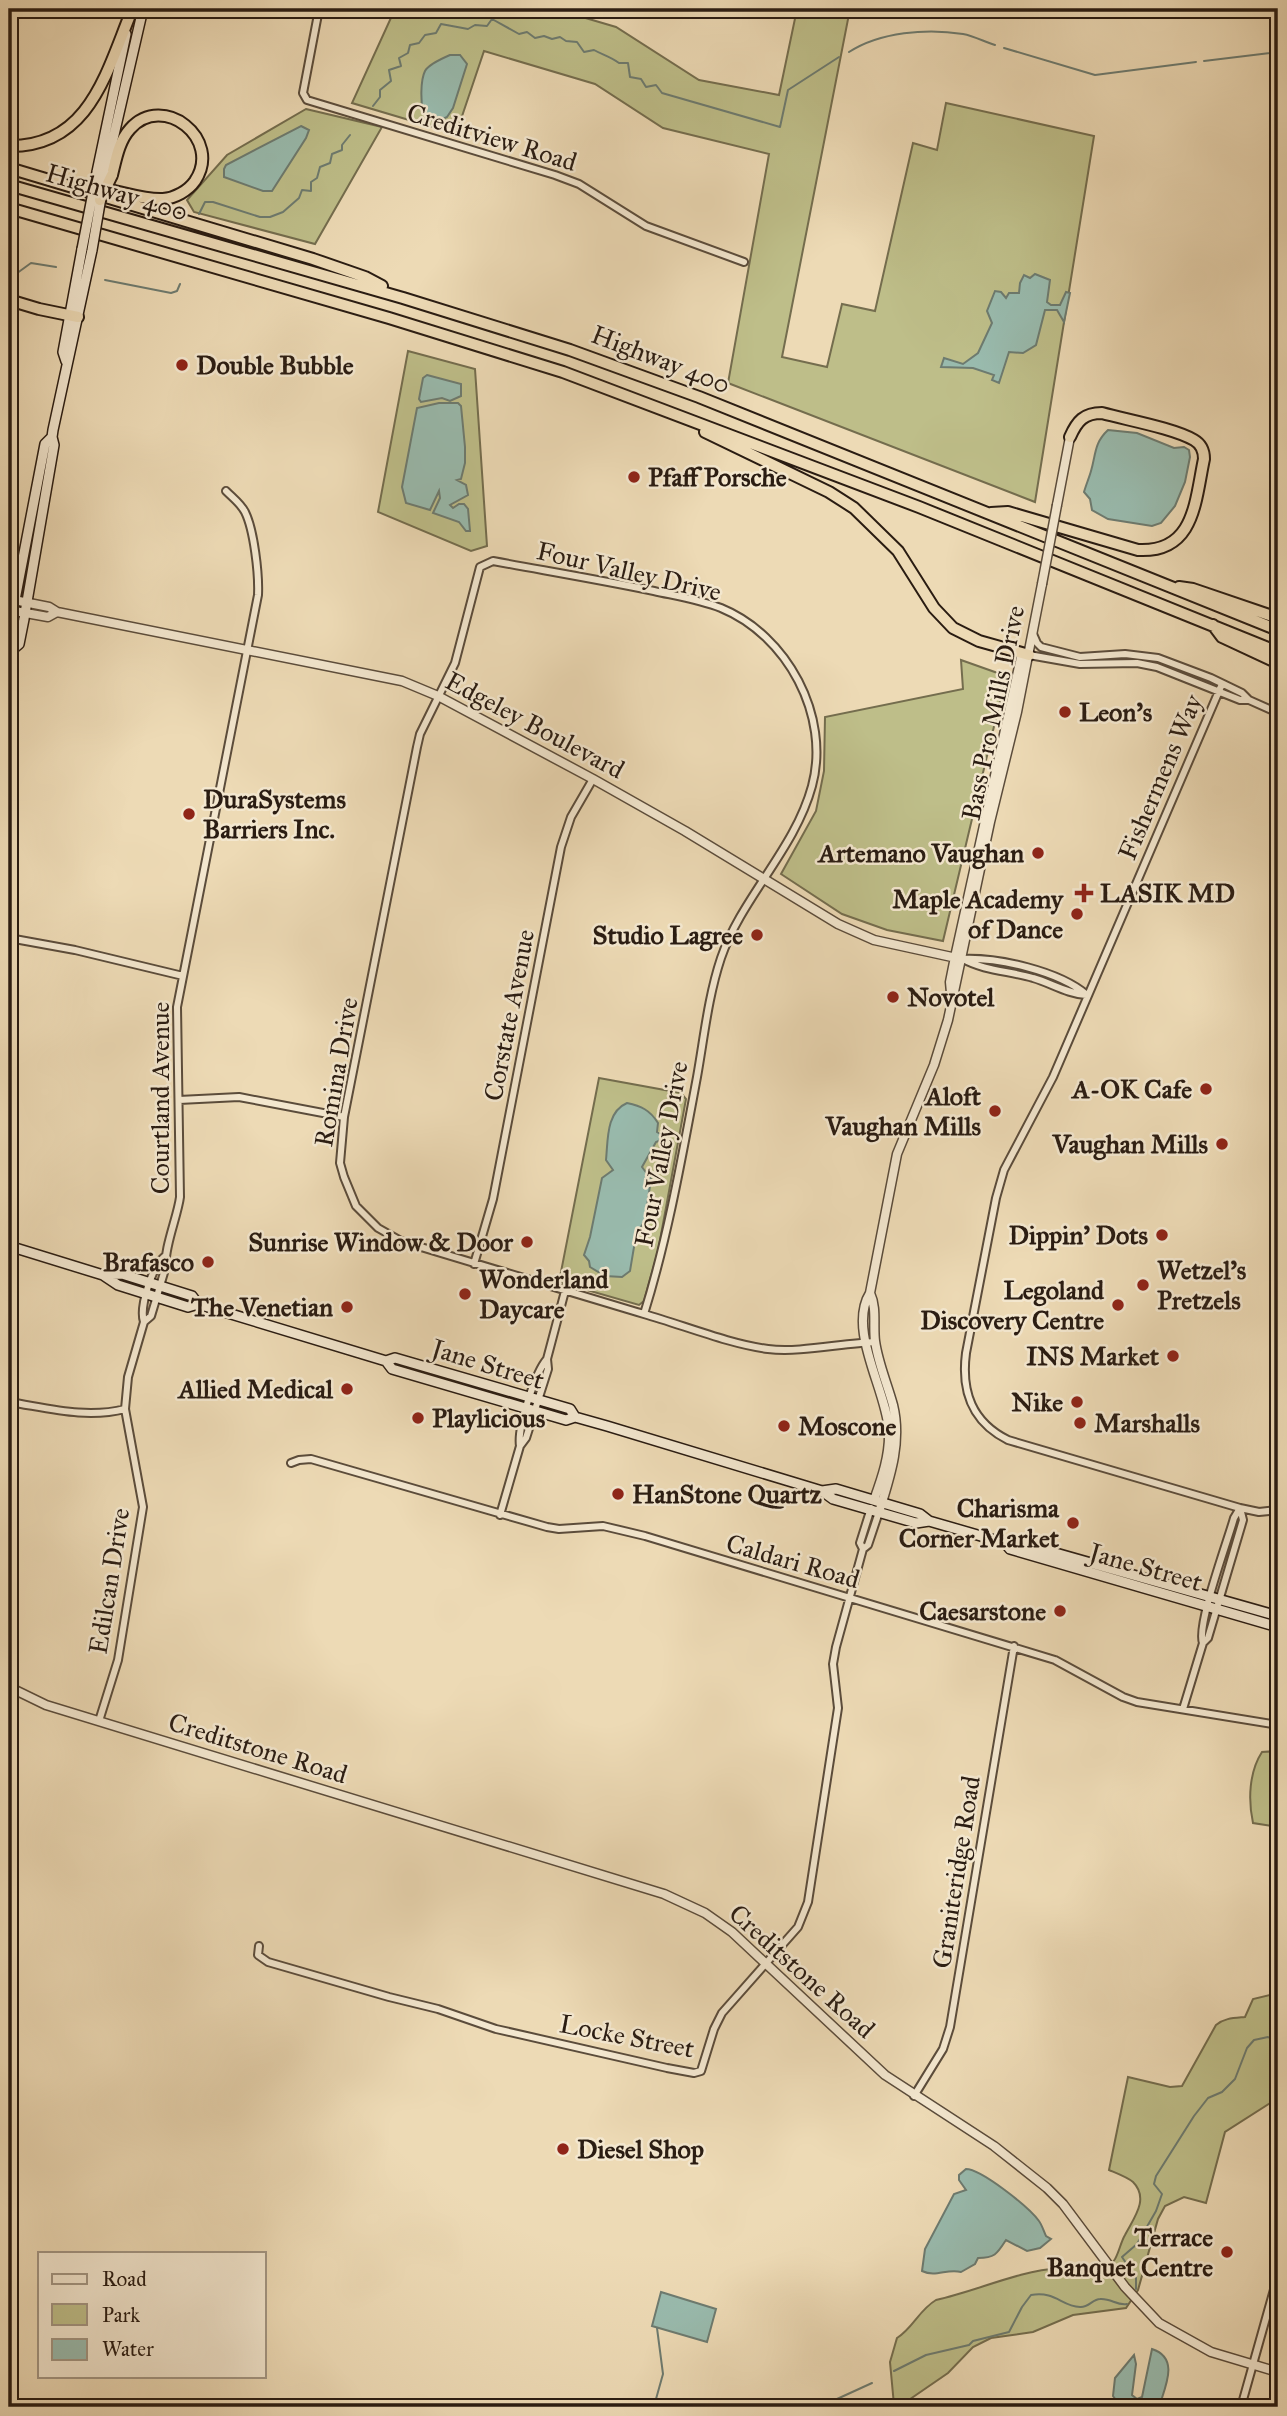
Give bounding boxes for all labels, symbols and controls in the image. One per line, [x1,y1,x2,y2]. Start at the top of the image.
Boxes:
street label: Creditview Road [403,96,581,178]
street label: Highway 400 [42,156,192,228]
street label: Highway 400 [587,318,735,400]
place label: Double Bubble [196,349,354,381]
marker: Double Bubble [174,357,190,373]
place label: Pfaff Porsche [648,461,787,493]
marker: Pfaff Porsche [626,469,642,485]
street label: Four Valley Drive [534,534,725,608]
street label: Bass Pro Mills Drive [955,602,1031,824]
street label: Edgeley Boulevard [440,664,630,786]
street label: Fishermens Way [1111,689,1210,865]
place label: Leon's [1079,696,1153,728]
marker: Leon's [1057,704,1073,720]
place label: DuraSystems Barriers Inc. [203,783,346,845]
marker: DuraSystems Barriers Inc. [181,806,197,822]
place label: Artemano Vaughan [816,837,1024,870]
marker: Artemano Vaughan [1030,845,1046,861]
place label: LASIK MD [1100,877,1235,909]
place label: Maple Academy of Dance [892,883,1065,945]
marker: LASIK MD [1074,883,1094,903]
marker: Maple Academy of Dance [1069,906,1085,922]
place label: Studio Lagree [592,919,743,952]
street label: Corstate Avenue [477,926,541,1103]
marker: Studio Lagree [749,927,765,943]
place label: Novotel [907,981,995,1013]
marker: Novotel [885,989,901,1005]
street label: Romina Drive [307,995,365,1149]
street label: Courtland Avenue [144,1002,176,1194]
street label: Four Valley Drive [627,1058,695,1250]
place label: A-OK Cafe [1070,1073,1192,1105]
place label: Aloft Vaughan Mills [824,1080,982,1143]
marker: A-OK Cafe [1198,1081,1214,1097]
marker: Aloft Vaughan Mills [987,1103,1003,1119]
place label: Vaughan Mills [1051,1128,1209,1161]
marker: Vaughan Mills [1214,1136,1230,1152]
place label: Dippin’ Dots [1009,1219,1149,1251]
place label: Sunrise Window & Door [248,1226,514,1258]
marker: Dippin’ Dots [1154,1227,1170,1243]
marker: Sunrise Window & Door [519,1234,535,1250]
place label: Brafasco [103,1246,194,1278]
marker: Brafasco [200,1254,216,1270]
place label: Wetzel's Pretzels [1157,1254,1247,1316]
place label: Wonderland Daycare [479,1263,610,1325]
place label: Legoland Discovery Centre [920,1274,1105,1336]
marker: Wetzel's Pretzels [1135,1277,1151,1293]
marker: Wonderland Daycare [457,1286,473,1302]
place label: The Venetian [190,1291,333,1323]
marker: Legoland Discovery Centre [1110,1297,1126,1313]
marker: The Venetian [339,1299,355,1315]
street label: Jane Street [425,1331,548,1396]
place label: INS Market [1026,1340,1160,1372]
marker: INS Market [1165,1348,1181,1364]
place label: Allied Medical [176,1373,334,1405]
marker: Allied Medical [339,1381,355,1397]
place label: Nike [1011,1386,1063,1418]
marker: Nike [1069,1394,1085,1410]
place label: Playlicious [432,1402,546,1434]
place label: Marshalls [1094,1407,1201,1439]
marker: Playlicious [410,1410,426,1426]
place label: Moscone [798,1410,897,1442]
marker: Marshalls [1072,1415,1088,1431]
marker: Moscone [776,1418,792,1434]
place label: HanStone Quartz [632,1478,822,1510]
marker: HanStone Quartz [610,1486,626,1502]
place label: Charisma Corner Market [899,1492,1060,1554]
street label: Edilcan Drive [82,1505,136,1656]
marker: Charisma Corner Market [1065,1515,1081,1531]
street label: Caldari Road [722,1527,864,1595]
street label: Jane Street [1083,1535,1206,1598]
place label: Caesarstone [919,1595,1046,1627]
marker: Caesarstone [1052,1603,1068,1619]
street label: Creditstone Road [165,1706,351,1790]
street label: Graniteridge Road [925,1773,987,1971]
street label: Creditstone Road [722,1897,882,2045]
street label: Locke Street [557,2007,697,2065]
place label: Diesel Shop [577,2133,704,2165]
marker: Diesel Shop [555,2141,571,2157]
place label: Terrace Banquet Centre [1047,2221,1213,2283]
marker: Terrace Banquet Centre [1219,2244,1235,2260]
legend [38,2252,266,2378]
text: Road [102,2266,147,2292]
text: Park [102,2302,140,2328]
text: Water [102,2336,154,2362]

